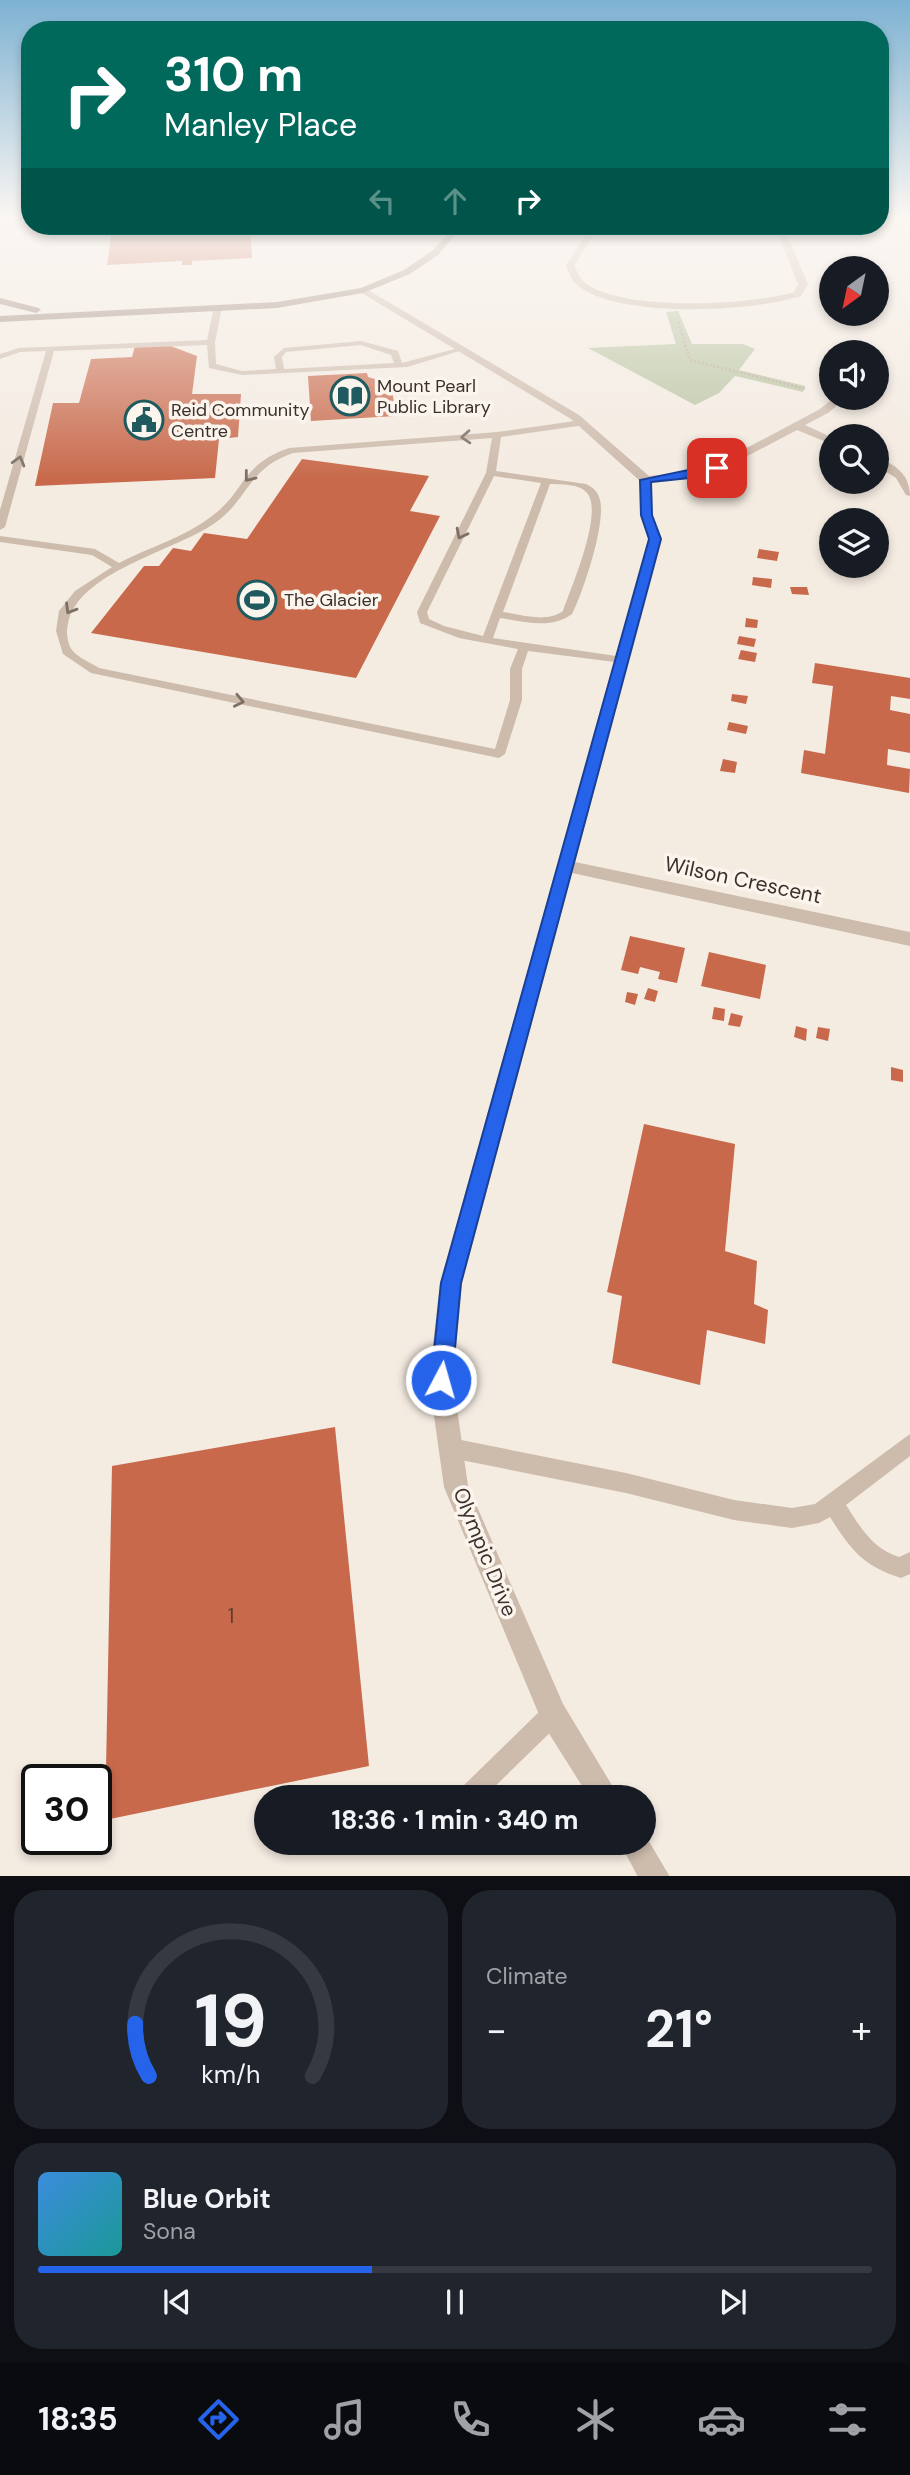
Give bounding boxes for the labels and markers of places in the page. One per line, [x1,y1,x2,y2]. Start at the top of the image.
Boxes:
place label: Mount Pearl Public Library [377,374,491,419]
library icon: Mount Pearl Public Library [329,375,371,417]
place label: Reid Community Centre [171,398,309,443]
public building icon: Reid Community Centre [123,399,165,441]
pin [687,438,747,498]
sports icon: The Glacier [236,579,278,621]
place label: The Glacier [284,588,379,612]

